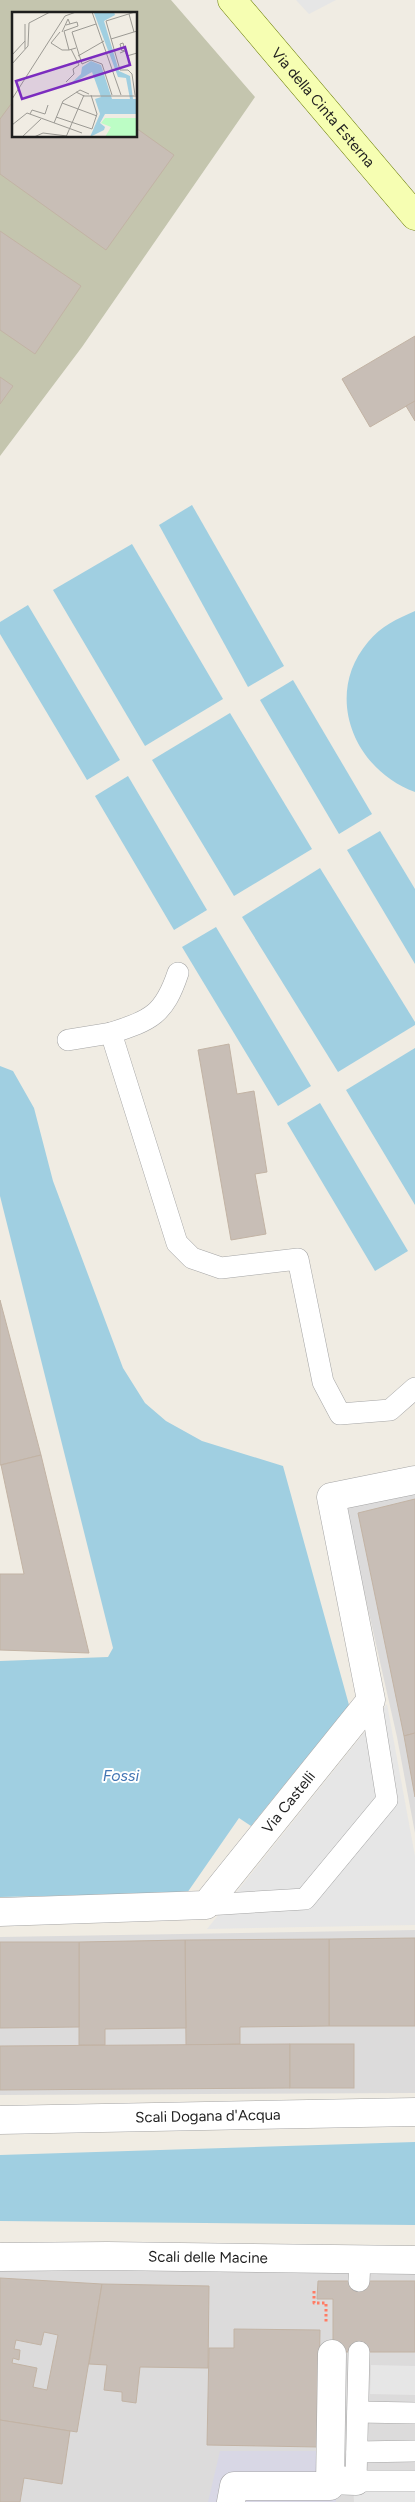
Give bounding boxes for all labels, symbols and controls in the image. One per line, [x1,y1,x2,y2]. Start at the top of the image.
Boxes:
inset map [12,12,138,138]
street label: Via della Cinta Esterna [268,44,379,171]
water label: Fossi [103,1766,140,1785]
street label: Via Castelli [258,1768,319,1837]
street label: Scali Dogana d'Acqua [135,2106,281,2126]
street label: Scali delle Macine [148,2248,268,2267]

